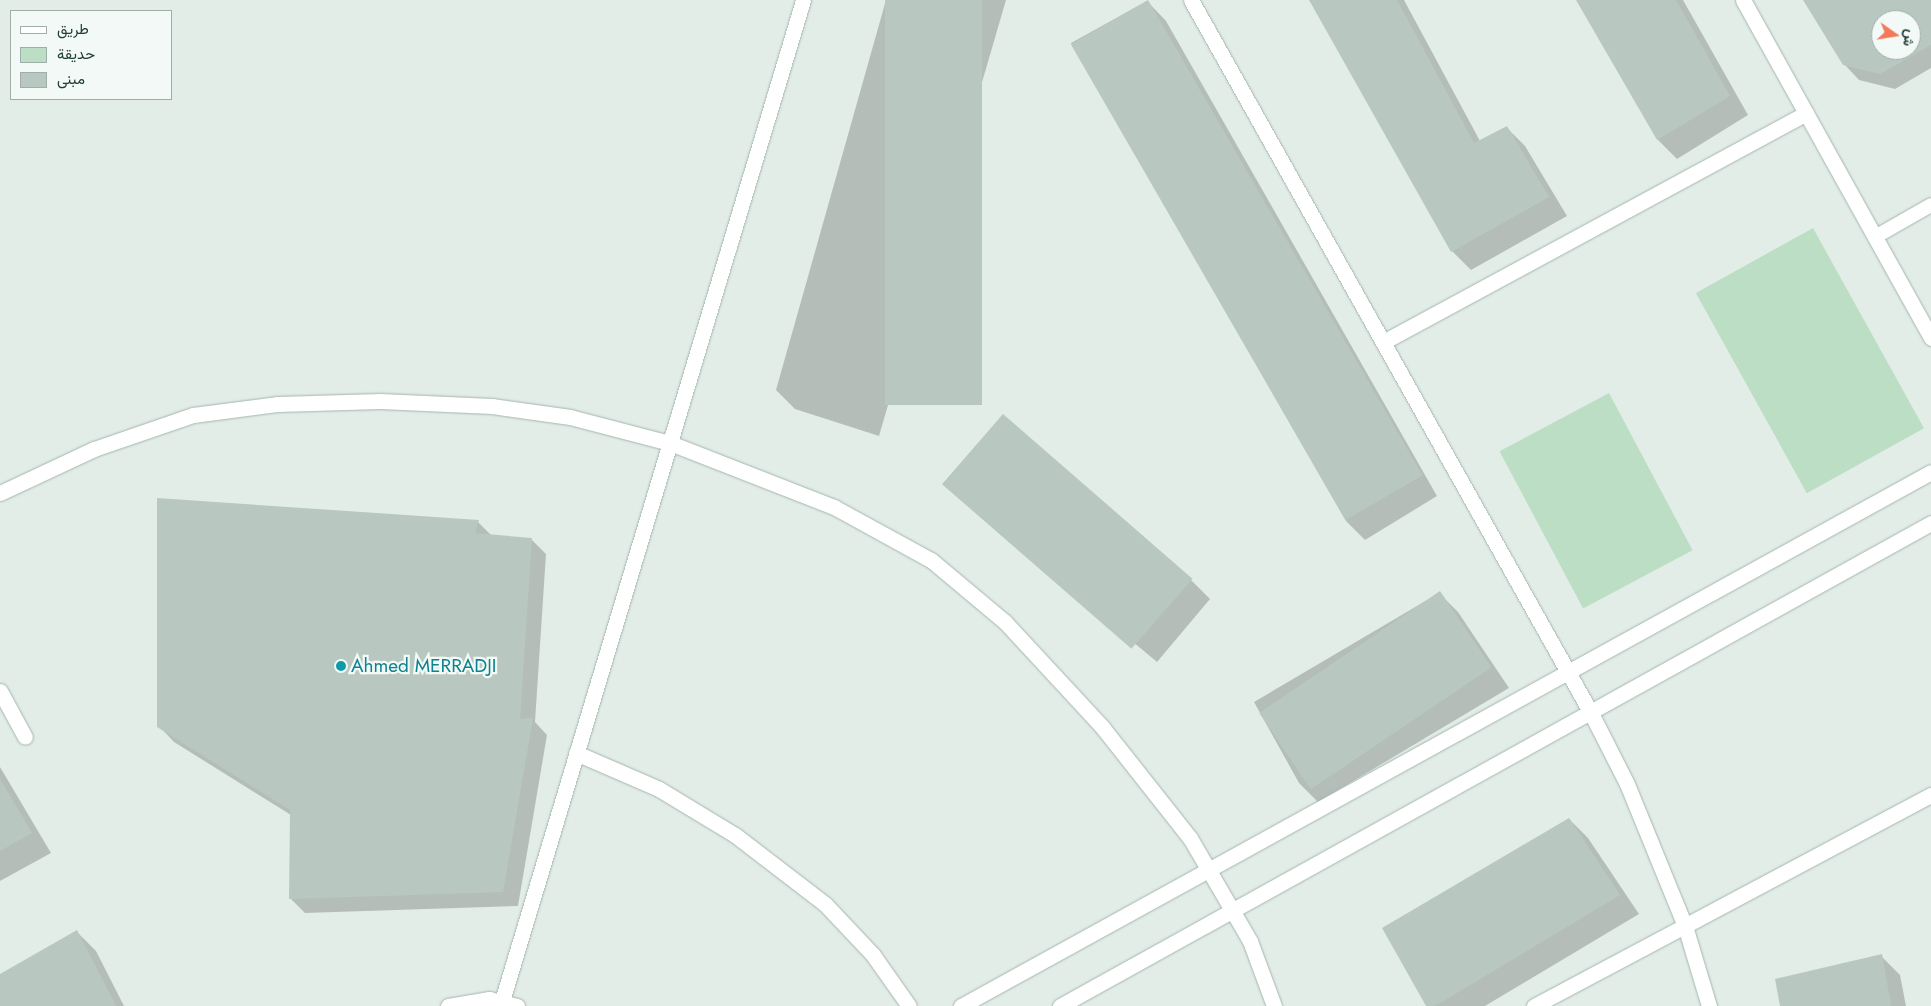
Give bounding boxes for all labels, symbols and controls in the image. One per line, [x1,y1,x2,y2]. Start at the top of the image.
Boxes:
legend [10,10,172,100]
north arrow [1871,10,1921,60]
text: طريق [57,18,89,40]
text: ش [1898,28,1921,49]
text: حديقة [57,43,95,65]
text: مبنى [57,68,85,90]
place label: Ahmed MERRADJI [351,655,496,677]
marker: Ahmed MERRADJI [335,660,347,672]

